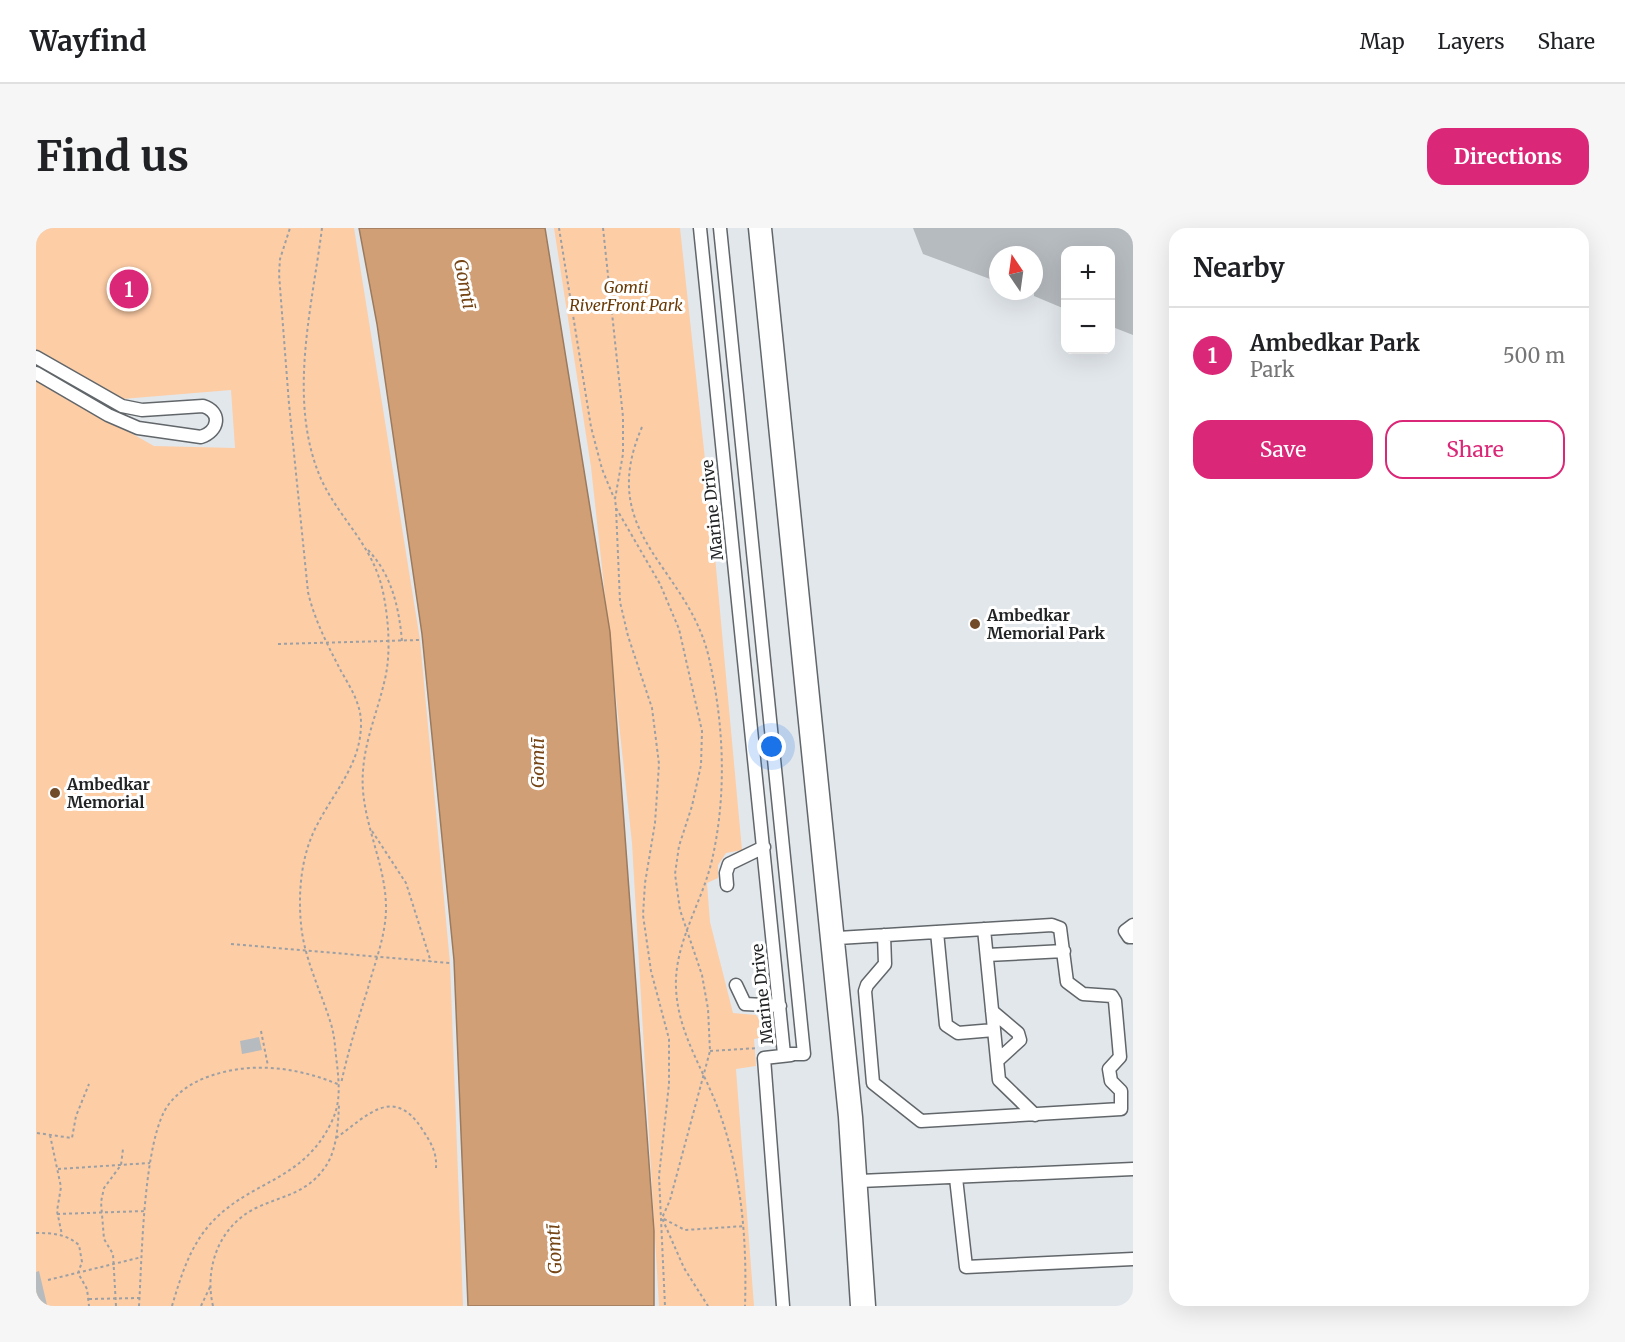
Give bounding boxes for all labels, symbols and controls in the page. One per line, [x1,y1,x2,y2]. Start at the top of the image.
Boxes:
text: Wayfind [30,23,146,59]
text: Map [1360,28,1405,55]
text: Layers [1438,28,1505,55]
text: Share [1538,28,1595,55]
button: Directions [1427,128,1589,185]
text: Find us [36,130,189,182]
north arrow [989,246,1043,300]
map controls [1061,246,1115,354]
button: + [1061,246,1115,300]
text: Nearby [1193,251,1285,284]
water label: Gomtī [449,257,481,311]
pin: 1 [110,266,148,312]
park label: Gomti RiverFront Park [569,277,683,315]
button: − [1061,300,1115,354]
text: Ambedkar Park [1250,329,1420,357]
text: 1 [1208,343,1217,368]
text: 500 m [1503,343,1565,368]
text: Park [1250,357,1294,382]
button: Save [1193,420,1373,479]
button: Share [1385,420,1565,479]
street label: Marine Drive [697,459,727,561]
place label: Ambedkar Memorial Park [986,605,1106,643]
marker: Ambedkar Memorial Park [968,617,982,631]
your location [757,732,786,761]
water label: Gomtī [526,737,549,788]
place label: Ambedkar Memorial [66,774,150,812]
marker: Ambedkar Memorial [48,786,62,800]
street label: Marine Drive [747,943,777,1045]
water label: Gomtī [541,1223,567,1275]

